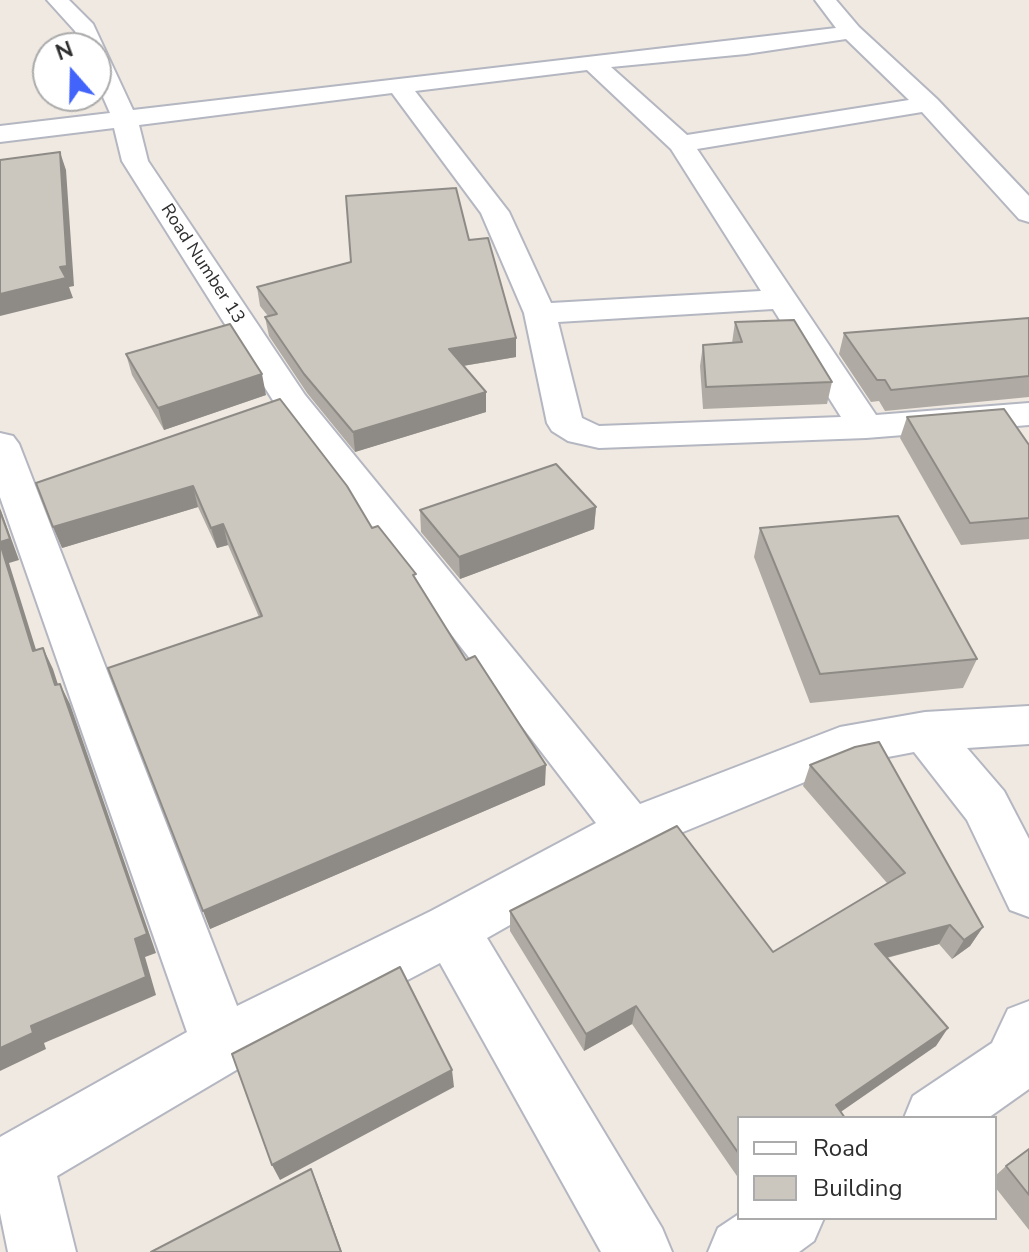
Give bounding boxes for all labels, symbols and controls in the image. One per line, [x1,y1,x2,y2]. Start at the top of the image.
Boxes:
north arrow [32,32,112,112]
text: N [52,34,77,68]
street label: Road Number 13 [155,200,249,328]
legend [737,1116,997,1220]
text: Road [813,1132,869,1164]
text: Building [813,1172,903,1204]

